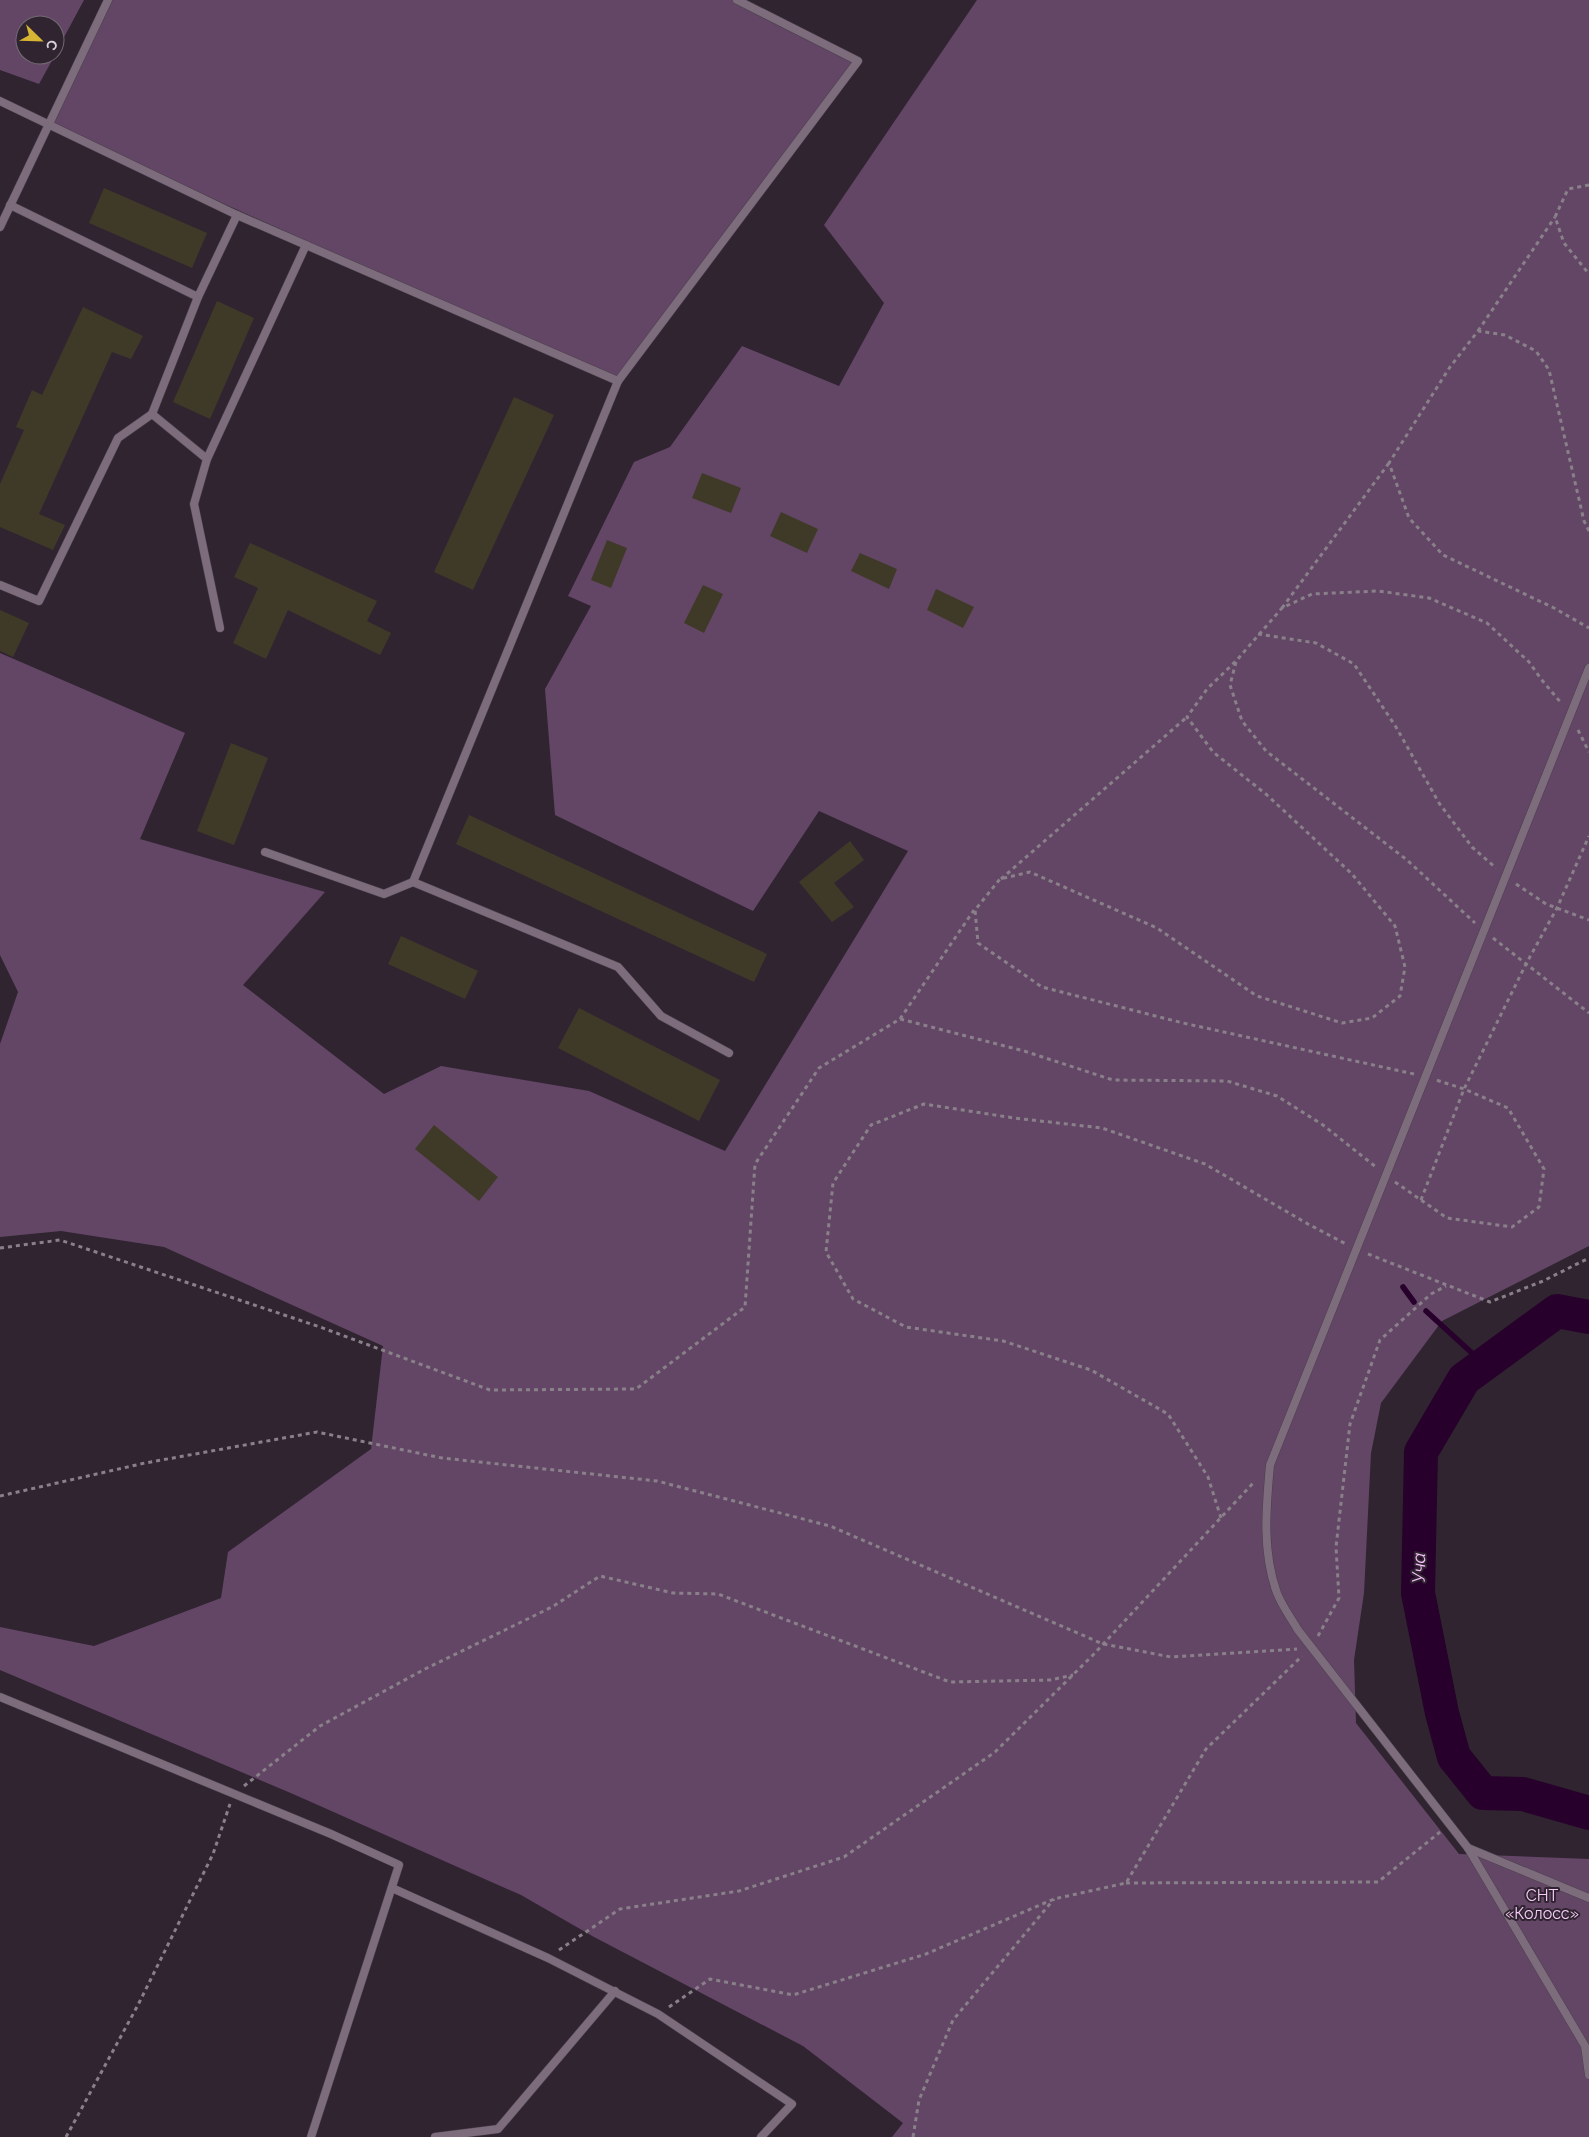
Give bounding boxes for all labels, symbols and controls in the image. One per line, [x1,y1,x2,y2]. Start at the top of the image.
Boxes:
north arrow [15,15,65,65]
text: С [43,38,61,53]
water label: Уча [1408,1552,1429,1584]
park label: СНТ «Колосс» [1505,1886,1579,1923]

